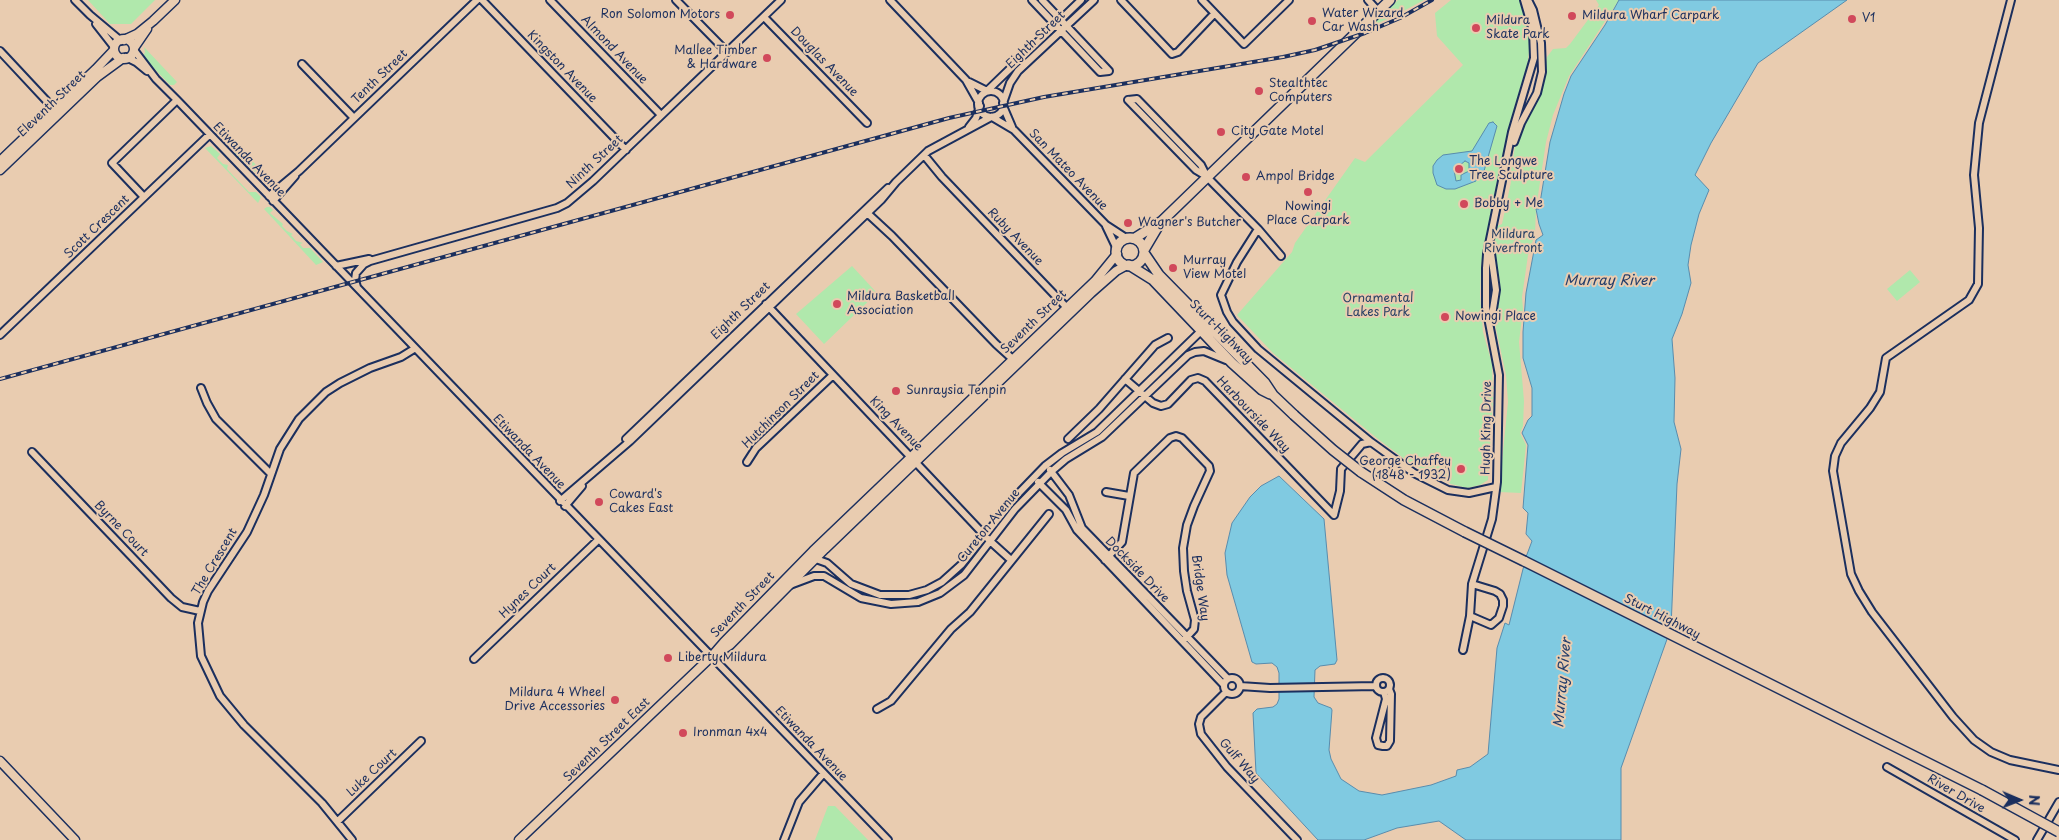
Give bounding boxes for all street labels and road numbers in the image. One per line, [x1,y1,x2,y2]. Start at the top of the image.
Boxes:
street label: Eighth Street [1004,8,1068,72]
street label: Almond Avenue [578,13,650,87]
street label: Douglas Avenue [787,24,861,100]
street label: Kingston Avenue [524,28,600,106]
street label: Tenth Street [349,47,411,107]
street label: Eleventh Street [15,68,89,140]
street label: Etiwanda Avenue [210,120,288,200]
street label: San Mateo Avenue [1026,126,1110,214]
street label: Ninth Street [564,132,626,192]
street label: Scott Crescent [61,192,133,262]
street label: Ruby Avenue [984,205,1046,269]
street label: Eighth Street [709,279,773,343]
street label: Seventh Street [998,287,1070,357]
street label: Sturt Highway [1186,297,1256,367]
street label: Hutchinson Street [740,369,822,451]
street label: Harbourside Way [1213,374,1293,456]
street label: Hugh King Drive [1479,381,1495,475]
street label: King Avenue [867,394,925,454]
street label: Etiwanda Avenue [490,412,568,492]
street label: Cureton Avenue [955,486,1023,566]
street label: Byrne Court [91,498,151,560]
street label: The Crescent [189,526,241,598]
street label: Dockside Drive [1102,534,1172,606]
street label: Bridge Way [1188,554,1212,622]
street label: Hynes Court [497,561,559,621]
street label: Seventh Street [708,569,778,641]
street label: Sturt Highway [1621,592,1703,642]
street label: Seventh Street East [561,695,653,785]
street label: Etiwanda Avenue [772,704,850,784]
street label: Gulf Way [1216,736,1262,786]
street label: Luke Court [344,746,400,800]
street label: River Drive [1925,772,1987,816]

